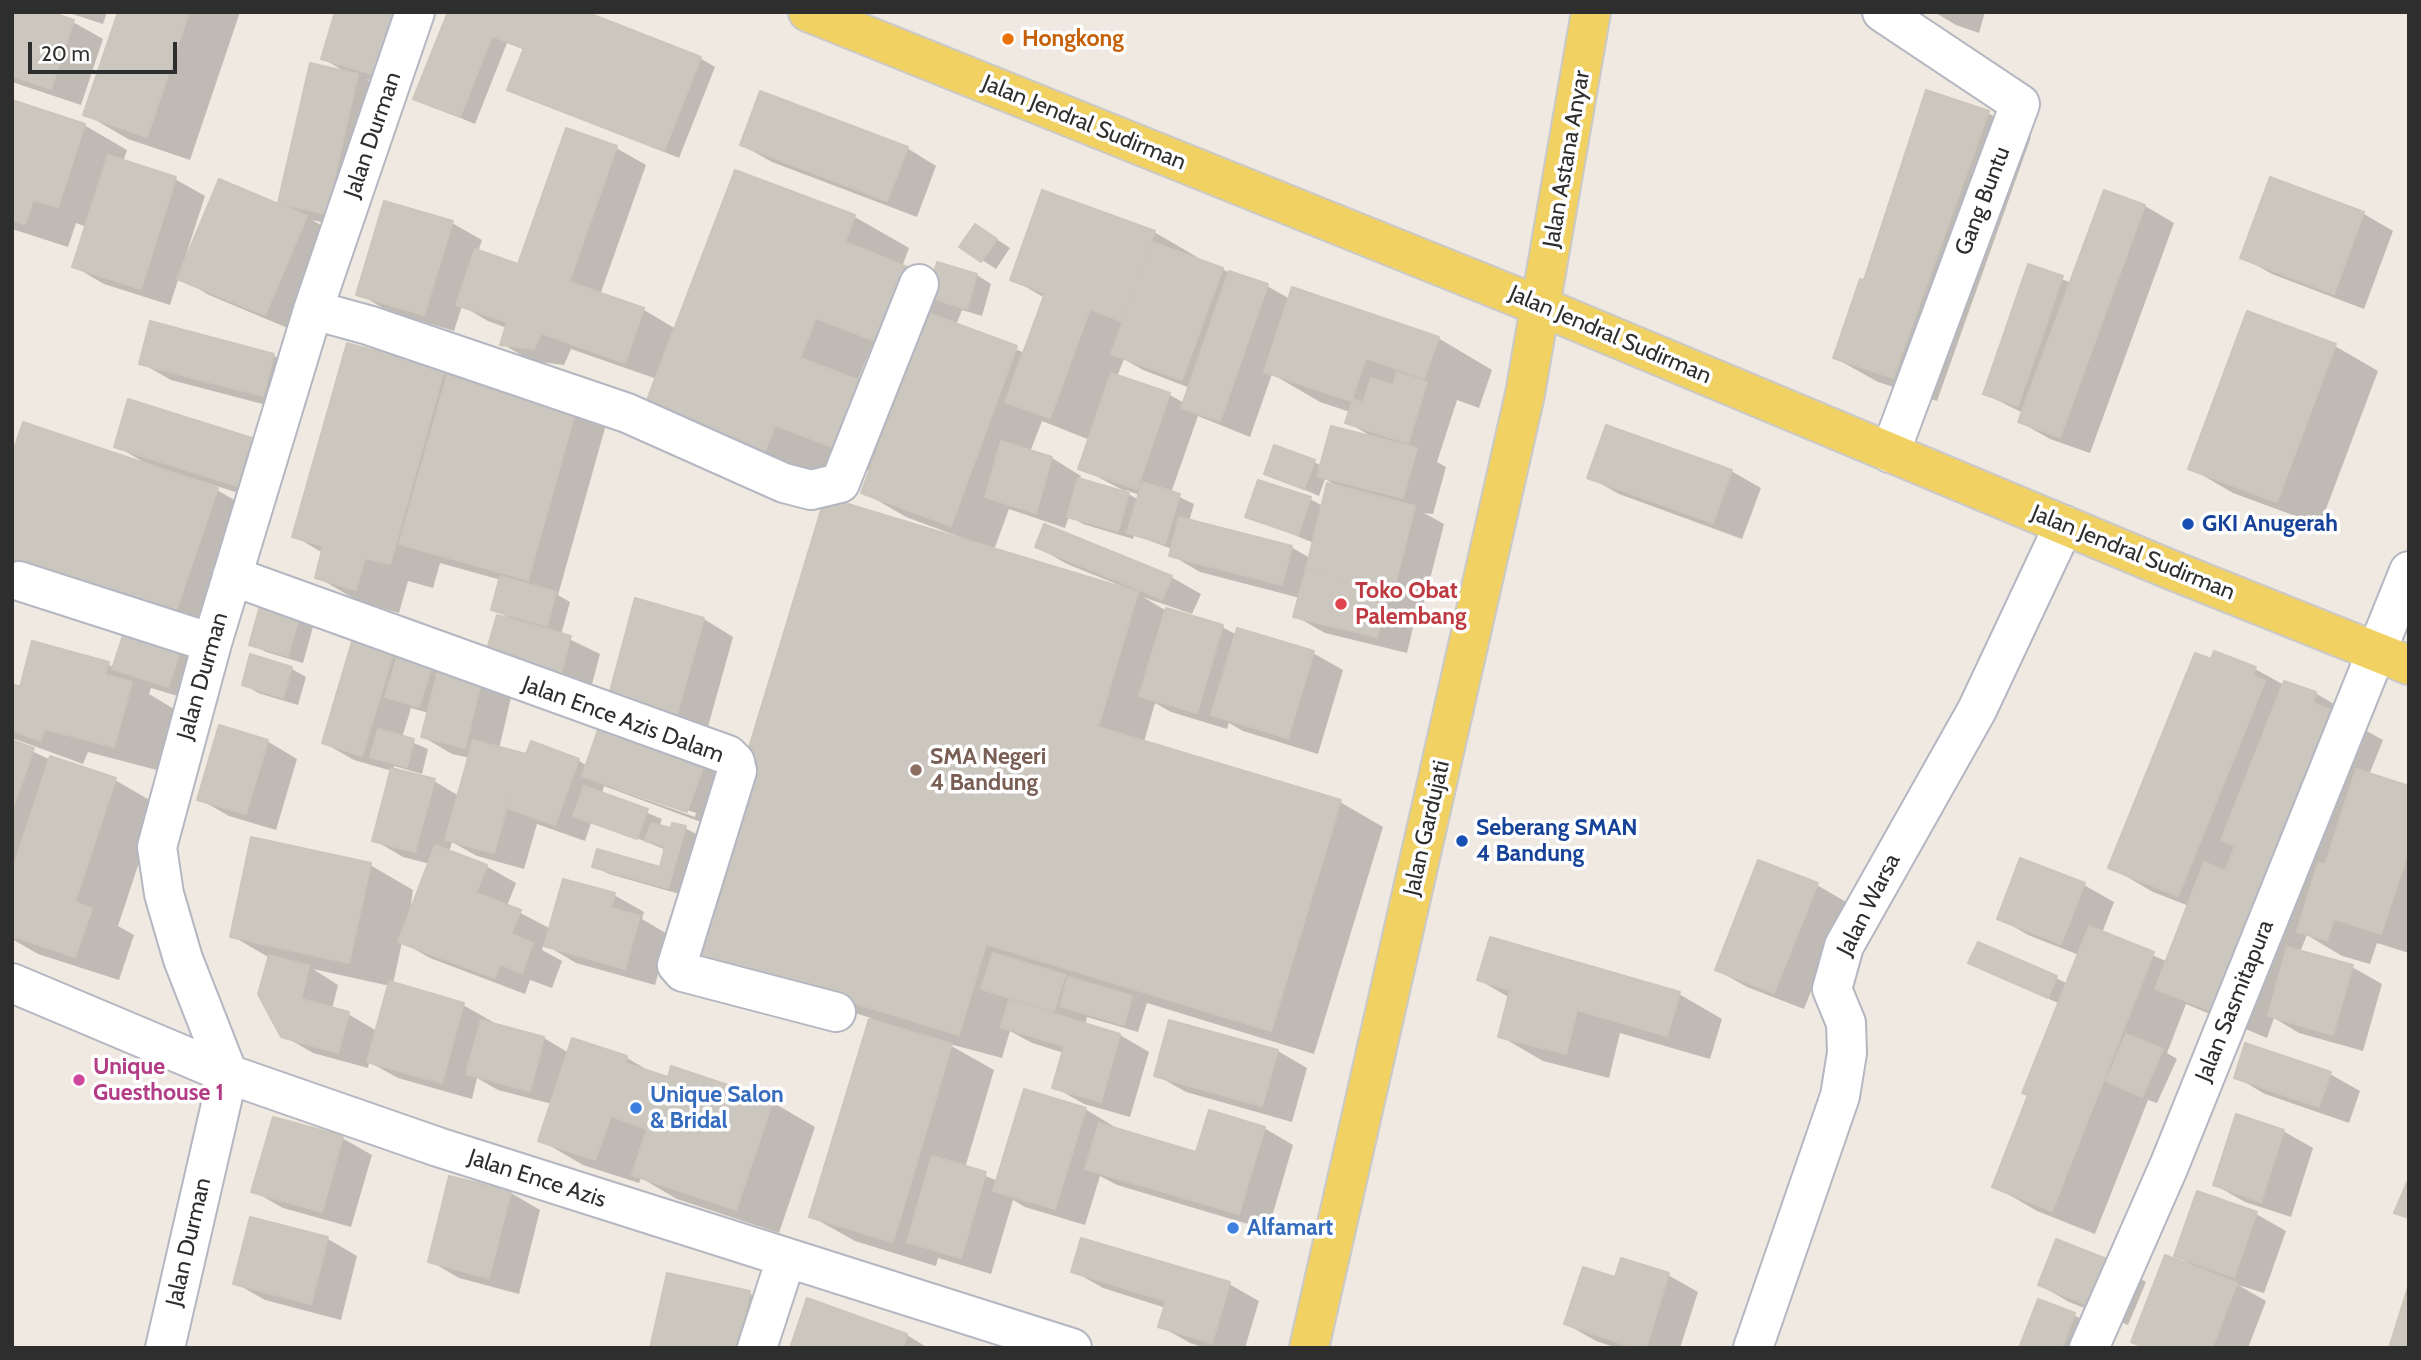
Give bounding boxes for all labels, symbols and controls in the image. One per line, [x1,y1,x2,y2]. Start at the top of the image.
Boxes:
place label: Hongkong [1022,25,1124,53]
scale bar [32,28,180,72]
marker: Hongkong [1000,31,1016,47]
text: 20 m [41,41,90,66]
street label: Jalan Astana Anyar [1538,68,1596,250]
street label: Jalan Durman [339,69,407,201]
street label: Jalan Jendral Sudirman [978,70,1190,176]
street label: Gang Buntu [1950,143,2016,259]
street label: Jalan Jendral Sudirman [1505,280,1715,390]
street label: Jalan Jendral Sudirman [2027,500,2239,606]
place label: GKI Anugerah [2202,510,2338,538]
marker: GKI Anugerah [2180,516,2196,532]
place label: Toko Obat Palembang [1355,577,1466,631]
marker: Toko Obat Palembang [1333,596,1349,612]
street label: Jalan Durman [172,609,234,743]
street label: Jalan Ence Azis Dalam [518,671,728,769]
place label: SMA Negeri 4 Bandung [930,743,1046,797]
street label: Jalan Gardujati [1398,758,1456,898]
marker: SMA Negeri 4 Bandung [908,762,924,778]
place label: Seberang SMAN 4 Bandung [1476,814,1638,868]
marker: Seberang SMAN 4 Bandung [1454,833,1470,849]
street label: Jalan Warsa [1832,849,1906,961]
street label: Jalan Sasmitapura [2190,916,2280,1086]
place label: Unique Guesthouse 1 [93,1053,224,1107]
marker: Unique Guesthouse 1 [71,1072,87,1088]
place label: Unique Salon & Bridal [650,1081,784,1135]
marker: Unique Salon & Bridal [628,1100,644,1116]
street label: Jalan Ence Azis [465,1144,609,1214]
street label: Jalan Durman [161,1175,217,1309]
place label: Alfamart [1247,1214,1333,1242]
marker: Alfamart [1225,1220,1241,1236]

